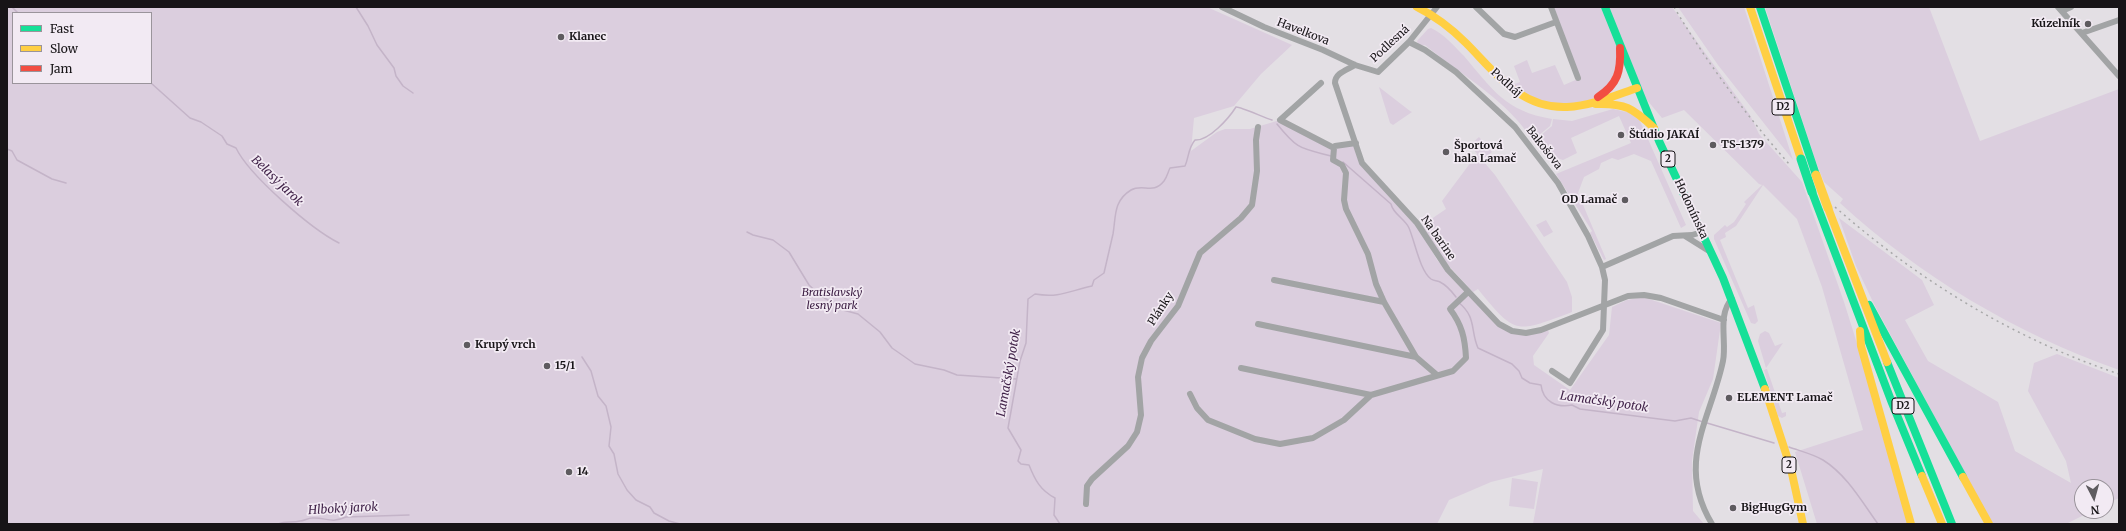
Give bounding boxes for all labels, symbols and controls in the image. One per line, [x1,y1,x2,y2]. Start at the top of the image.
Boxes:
legend [12,12,152,84]
street label: Havelkova [1275,16,1331,48]
place label: Kúzelník [2031,17,2080,31]
marker: Kúzelník [2083,19,2093,29]
text: Fast [50,21,74,36]
street label: Podlesná [1368,23,1412,65]
place label: Klanec [569,30,606,44]
marker: Klanec [556,32,566,42]
text: Slow [50,41,78,56]
text: Jam [50,61,72,76]
street label: Podháj [1488,66,1524,100]
road number: D2 [1772,99,1794,115]
street label: Bakošova [1523,124,1565,172]
place label: Štúdio JAKAÍ [1629,128,1699,142]
marker: Štúdio JAKAÍ [1616,130,1626,140]
place label: TS-1379 [1721,138,1764,152]
place label: Športová hala Lamač [1454,139,1516,165]
marker: TS-1379 [1708,140,1718,150]
marker: Športová hala Lamač [1441,147,1451,157]
road number: 2 [1661,151,1675,167]
water label: Belasý jarok [248,153,306,209]
street label: Hodonínska [1671,177,1711,241]
place label: OD Lamač [1562,193,1617,207]
marker: OD Lamač [1620,195,1630,205]
street label: Na barine [1418,213,1458,263]
park label: Bratislavský lesný park [802,286,862,312]
street label: Plánky [1145,290,1177,328]
water label: Lamačský potok [994,328,1024,418]
place label: Krupý vrch [475,338,535,352]
marker: Krupý vrch [462,340,472,350]
place label: 15/1 [555,359,575,373]
marker: 15/1 [542,361,552,371]
water label: Lamačský potok [1559,389,1649,415]
place label: ELEMENT Lamač [1737,391,1833,405]
marker: ELEMENT Lamač [1724,393,1734,403]
road number: D2 [1892,398,1914,414]
road number: 2 [1782,457,1796,473]
place label: 14 [577,465,589,479]
marker: 14 [564,467,574,477]
north arrow [2074,479,2114,519]
water label: Hlboký jarok [308,500,378,518]
place label: BigHugGym [1741,501,1807,515]
marker: BigHugGym [1728,503,1738,513]
text: N [2090,503,2100,517]

